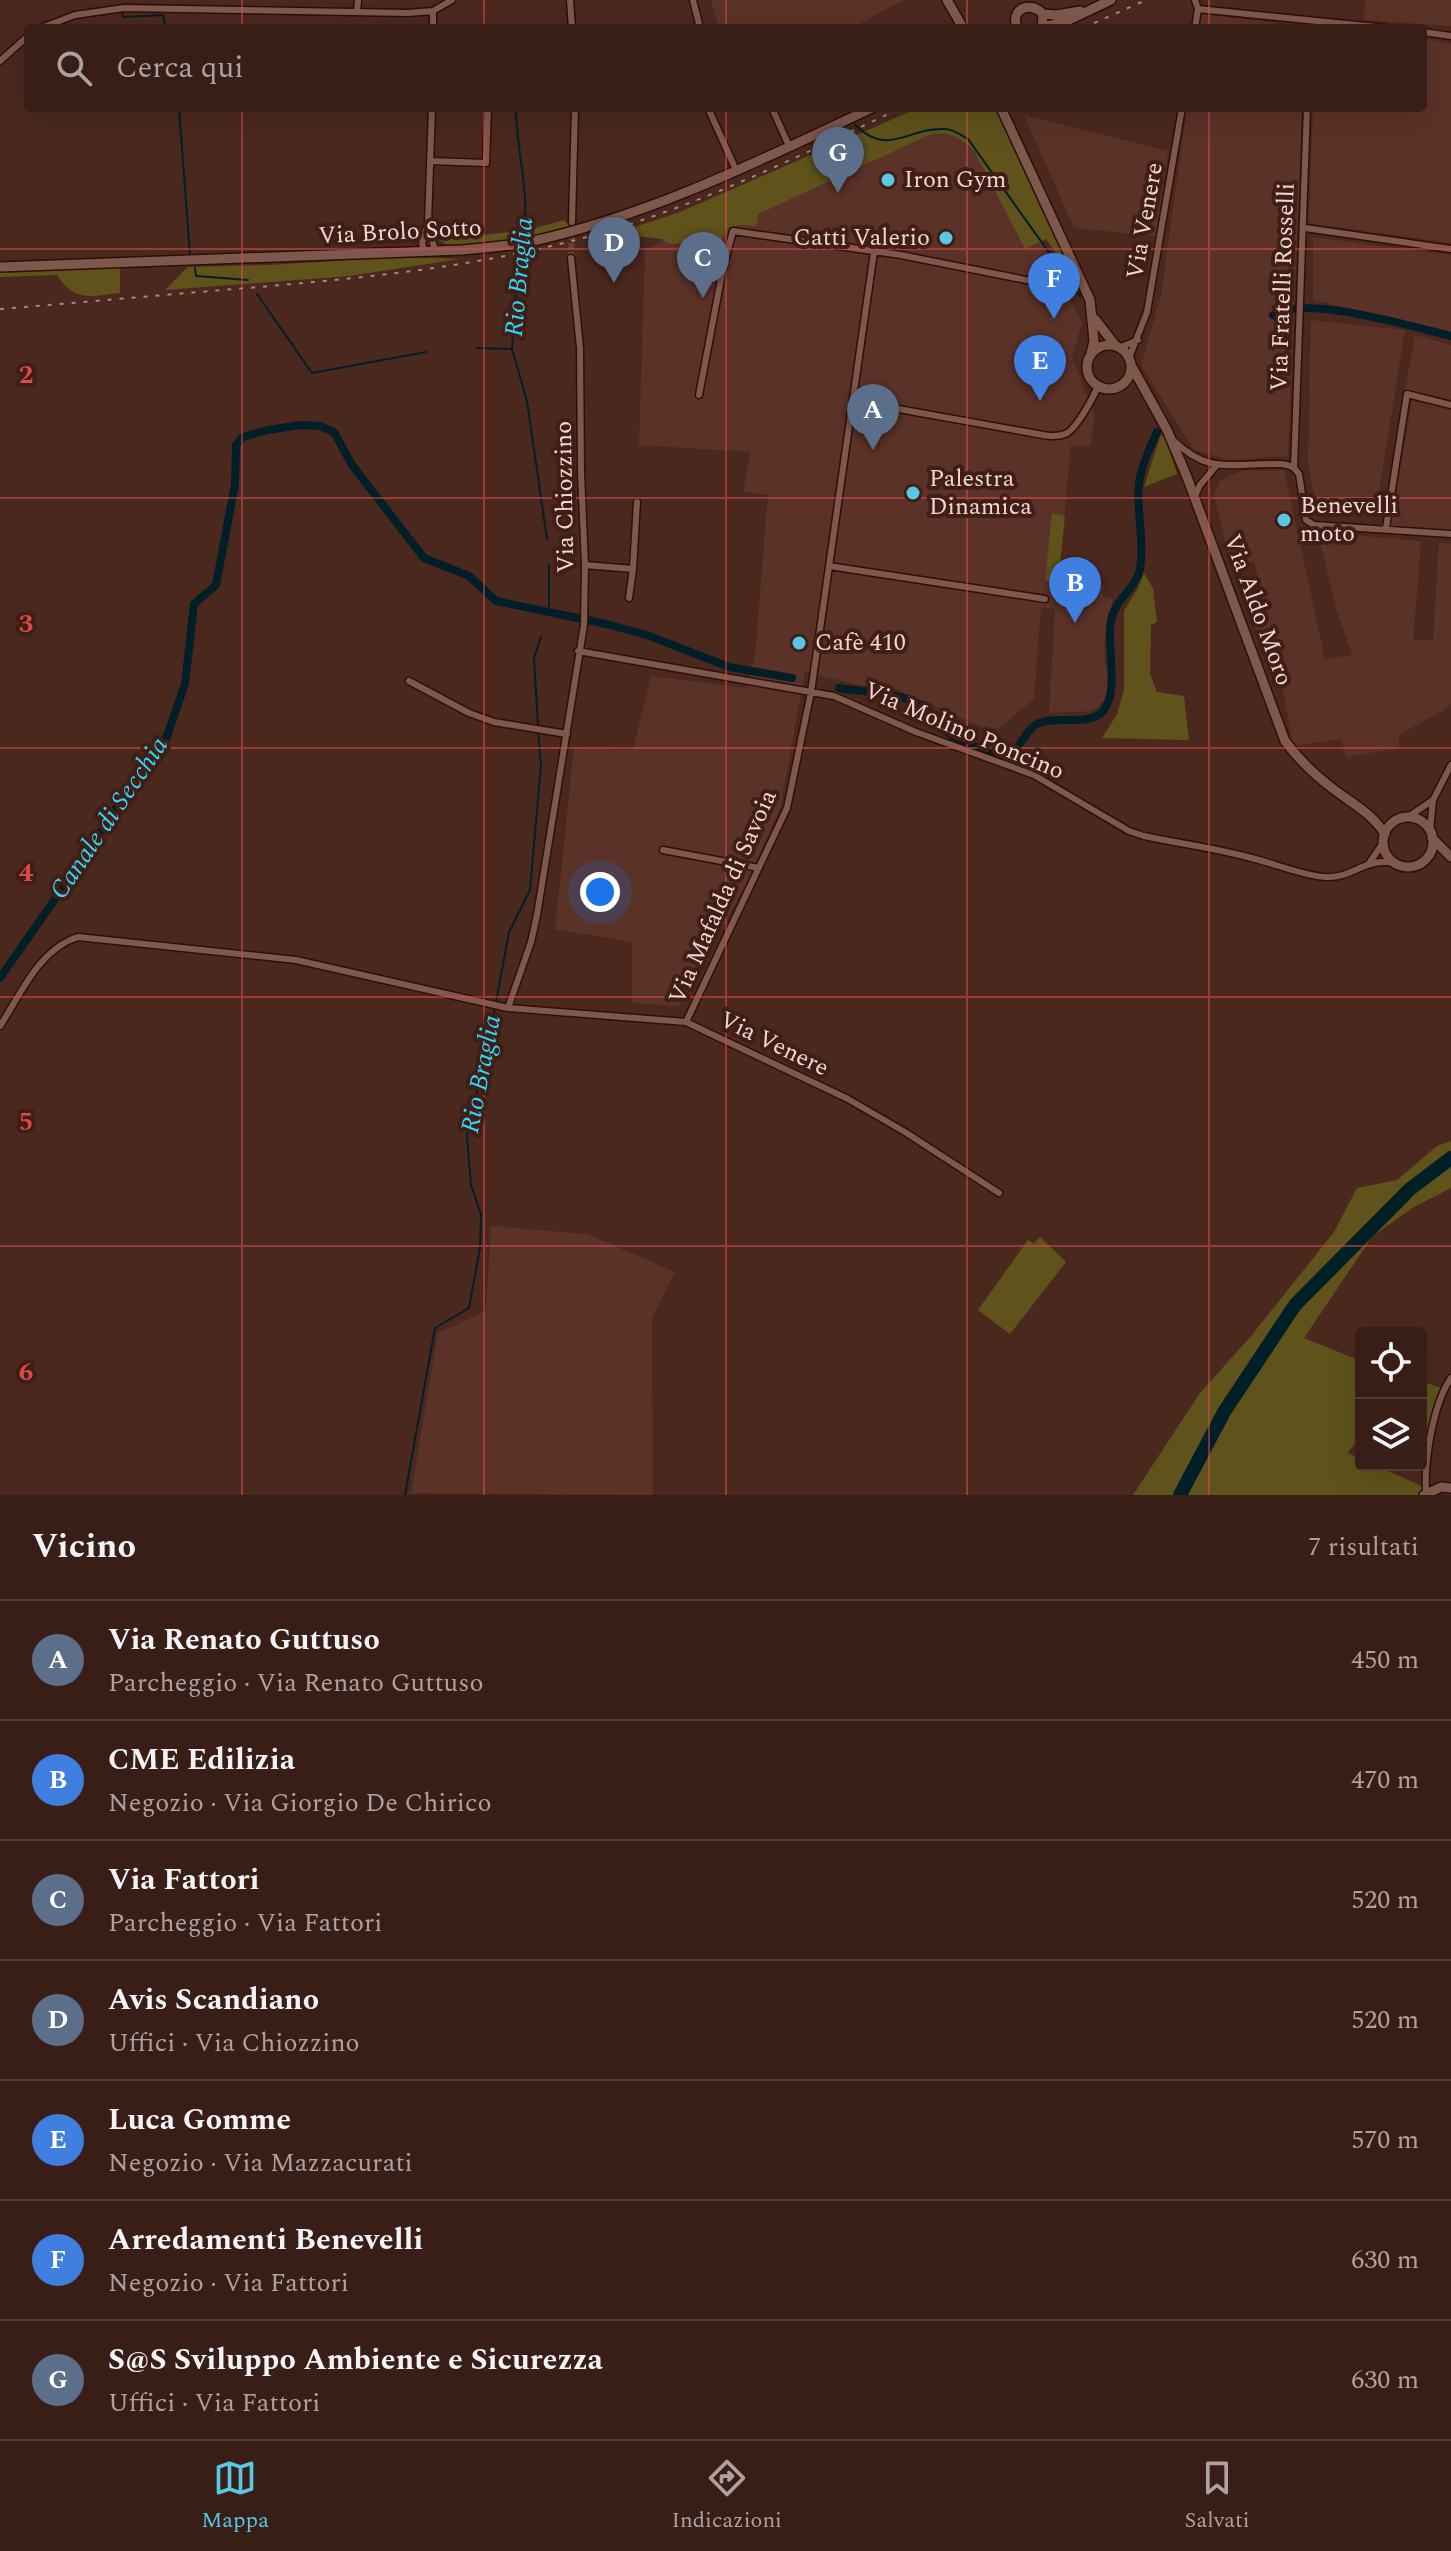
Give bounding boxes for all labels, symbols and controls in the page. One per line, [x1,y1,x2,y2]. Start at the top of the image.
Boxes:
search box [24,24,1427,112]
text: Cerca qui [116,45,244,91]
icon: search [52,46,96,90]
pin: G [812,127,864,193]
street label: Via Venere [1117,160,1173,282]
place label: Iron Gym [904,162,1006,198]
marker: Iron Gym [879,171,897,189]
street label: Via Fratelli Rosselli [1261,182,1305,392]
street label: Via Brolo Sotto [317,210,483,254]
water label: Rio Braglia [494,216,544,338]
pin: D [588,217,640,283]
place label: Catti Valerio [793,220,930,256]
marker: Catti Valerio [937,229,955,247]
pin: C [677,232,729,298]
pin: F [1028,253,1080,319]
pin: E [1014,335,1066,401]
text: 2 [19,355,33,395]
pin: A [847,384,899,450]
street label: Via Chiozzino [546,421,584,573]
place label: Palestra Dinamica [929,461,1032,525]
marker: Palestra Dinamica [904,484,922,502]
place label: Benevelli moto [1300,488,1398,552]
marker: Benevelli moto [1275,511,1293,529]
street label: Via Aldo Moro [1214,529,1302,691]
pin: B [1049,557,1101,623]
text: 3 [19,604,33,644]
place label: Cafè 410 [815,625,906,661]
marker: Cafè 410 [790,634,808,652]
street label: Via Molino Poncino [858,673,1070,789]
water label: Canale di Secchia [40,728,178,908]
street label: Via Mafalda di Savoia [660,784,787,1010]
text: 4 [19,853,34,893]
your location [580,872,620,912]
street label: Via Venere [713,1002,835,1086]
water label: Rio Braglia [450,1012,512,1136]
text: 5 [19,1102,33,1142]
map controls [1355,1327,1427,1471]
button: locate [1355,1327,1427,1399]
text: 6 [19,1352,33,1392]
button: layers [1355,1399,1427,1471]
text: Vicino [32,1521,136,1573]
text: 7 risultati [1308,1527,1419,1567]
text: Via Renato Guttuso [108,1617,380,1663]
text: A [48,1640,68,1680]
text: 450 m [1351,1640,1419,1680]
text: Parcheggio · Via Renato Guttuso [108,1663,483,1703]
text: CME Edilizia [108,1737,295,1783]
text: B [49,1760,67,1800]
text: 470 m [1351,1760,1419,1800]
text: Negozio · Via Giorgio De Chirico [108,1783,491,1823]
text: Via Fattori [108,1857,259,1903]
text: C [49,1880,67,1920]
text: 520 m [1351,1880,1419,1920]
text: Parcheggio · Via Fattori [108,1903,382,1943]
text: Avis Scandiano [108,1977,319,2023]
text: D [48,2000,68,2040]
text: 520 m [1351,2000,1419,2040]
text: Uffici · Via Chiozzino [108,2023,360,2063]
text: Luca Gomme [108,2097,291,2143]
text: E [49,2120,67,2160]
text: 570 m [1351,2120,1419,2160]
text: Negozio · Via Mazzacurati [108,2143,413,2183]
text: Arredamenti Benevelli [108,2217,423,2263]
text: F [50,2240,66,2280]
text: 630 m [1351,2240,1419,2280]
text: Negozio · Via Fattori [108,2263,349,2303]
text: S@S Sviluppo Ambiente e Sicurezza [108,2337,603,2383]
text: G [48,2360,68,2400]
text: 630 m [1351,2360,1419,2400]
text: Uffici · Via Fattori [108,2383,320,2423]
tab: Mappa [201,2456,269,2537]
tab: Indicazioni [671,2456,782,2537]
tab: Salvati [1185,2456,1250,2537]

